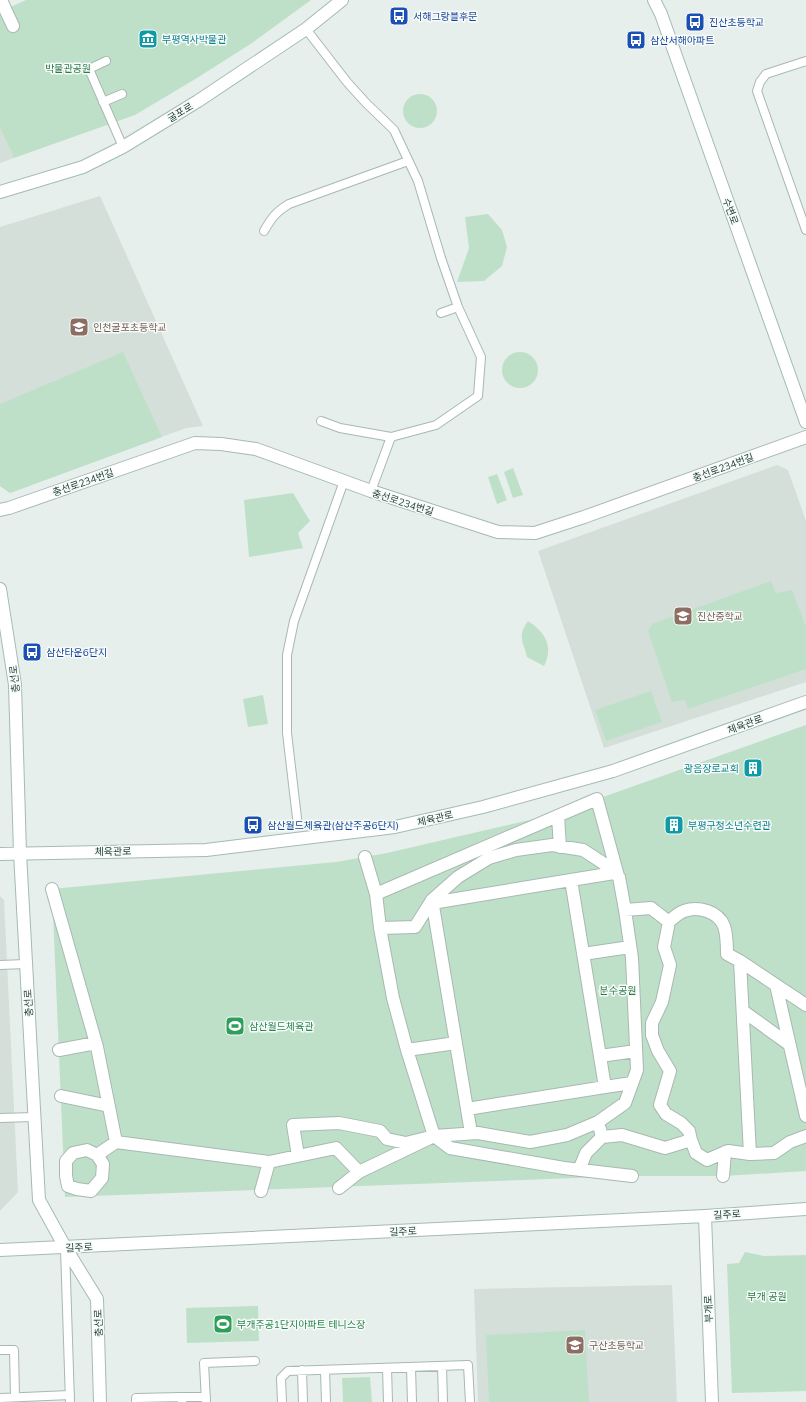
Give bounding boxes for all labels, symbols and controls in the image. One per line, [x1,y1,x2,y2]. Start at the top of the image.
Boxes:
bus stop icon: 서해그랑블후문 [388,5,410,27]
place label: 서해그랑블후문 [413,10,477,23]
bus stop icon: 진산초등학교 [684,11,706,33]
place label: 진산초등학교 [709,16,764,29]
museum icon: 부평역사박물관 [137,28,159,50]
bus stop icon: 삼산서해아파트 [625,29,647,51]
place label: 부평역사박물관 [162,33,227,46]
place label: 삼산서해아파트 [650,34,714,47]
park label: 박물관공원 [45,62,91,75]
street label: 굴포로 [165,100,195,125]
street label: 수변로 [720,196,741,226]
school or university icon: 인천굴포초등학교 [68,316,90,338]
place label: 인천굴포초등학교 [93,321,167,334]
street label: 충선로234번길 [691,450,755,485]
street label: 충선로234번길 [51,466,116,499]
street label: 충선로234번길 [370,486,435,519]
school or university icon: 진산중학교 [672,605,694,627]
place label: 진산중학교 [697,610,743,623]
bus stop icon: 삼산타운6단지 [21,641,43,663]
place label: 삼산타운6단지 [46,646,107,659]
street label: 충선로 [7,665,22,693]
street label: 체육관로 [726,712,765,737]
building icon: 광음장로교회 [742,757,764,779]
place label: 광음장로교회 [684,762,739,775]
street label: 체육관로 [416,808,455,829]
bus stop icon: 삼산월드체육관(삼산주공6단지) [242,814,264,836]
building icon: 부평구청소년수련관 [663,814,685,836]
place label: 삼산월드체육관(삼산주공6단지) [267,819,399,832]
place label: 부평구청소년수련관 [688,819,772,832]
street label: 체육관로 [94,845,132,858]
park label: 분수공원 [600,984,636,997]
street label: 충선로 [21,989,36,1017]
sports icon: 삼산월드체육관 [224,1015,246,1037]
place label: 삼산월드체육관 [249,1020,314,1033]
street label: 길주로 [713,1207,741,1222]
street label: 길주로 [389,1224,417,1239]
street label: 길주로 [65,1240,93,1255]
park label: 부개 공원 [747,1290,787,1303]
street label: 부개로 [702,1295,715,1323]
street label: 충선로 [92,1309,105,1337]
sports icon: 부개주공1단지아파트 테니스장 [212,1313,234,1335]
place label: 부개주공1단지아파트 테니스장 [237,1318,365,1331]
school or university icon: 구산초등학교 [564,1334,586,1356]
place label: 구산초등학교 [589,1339,644,1352]

